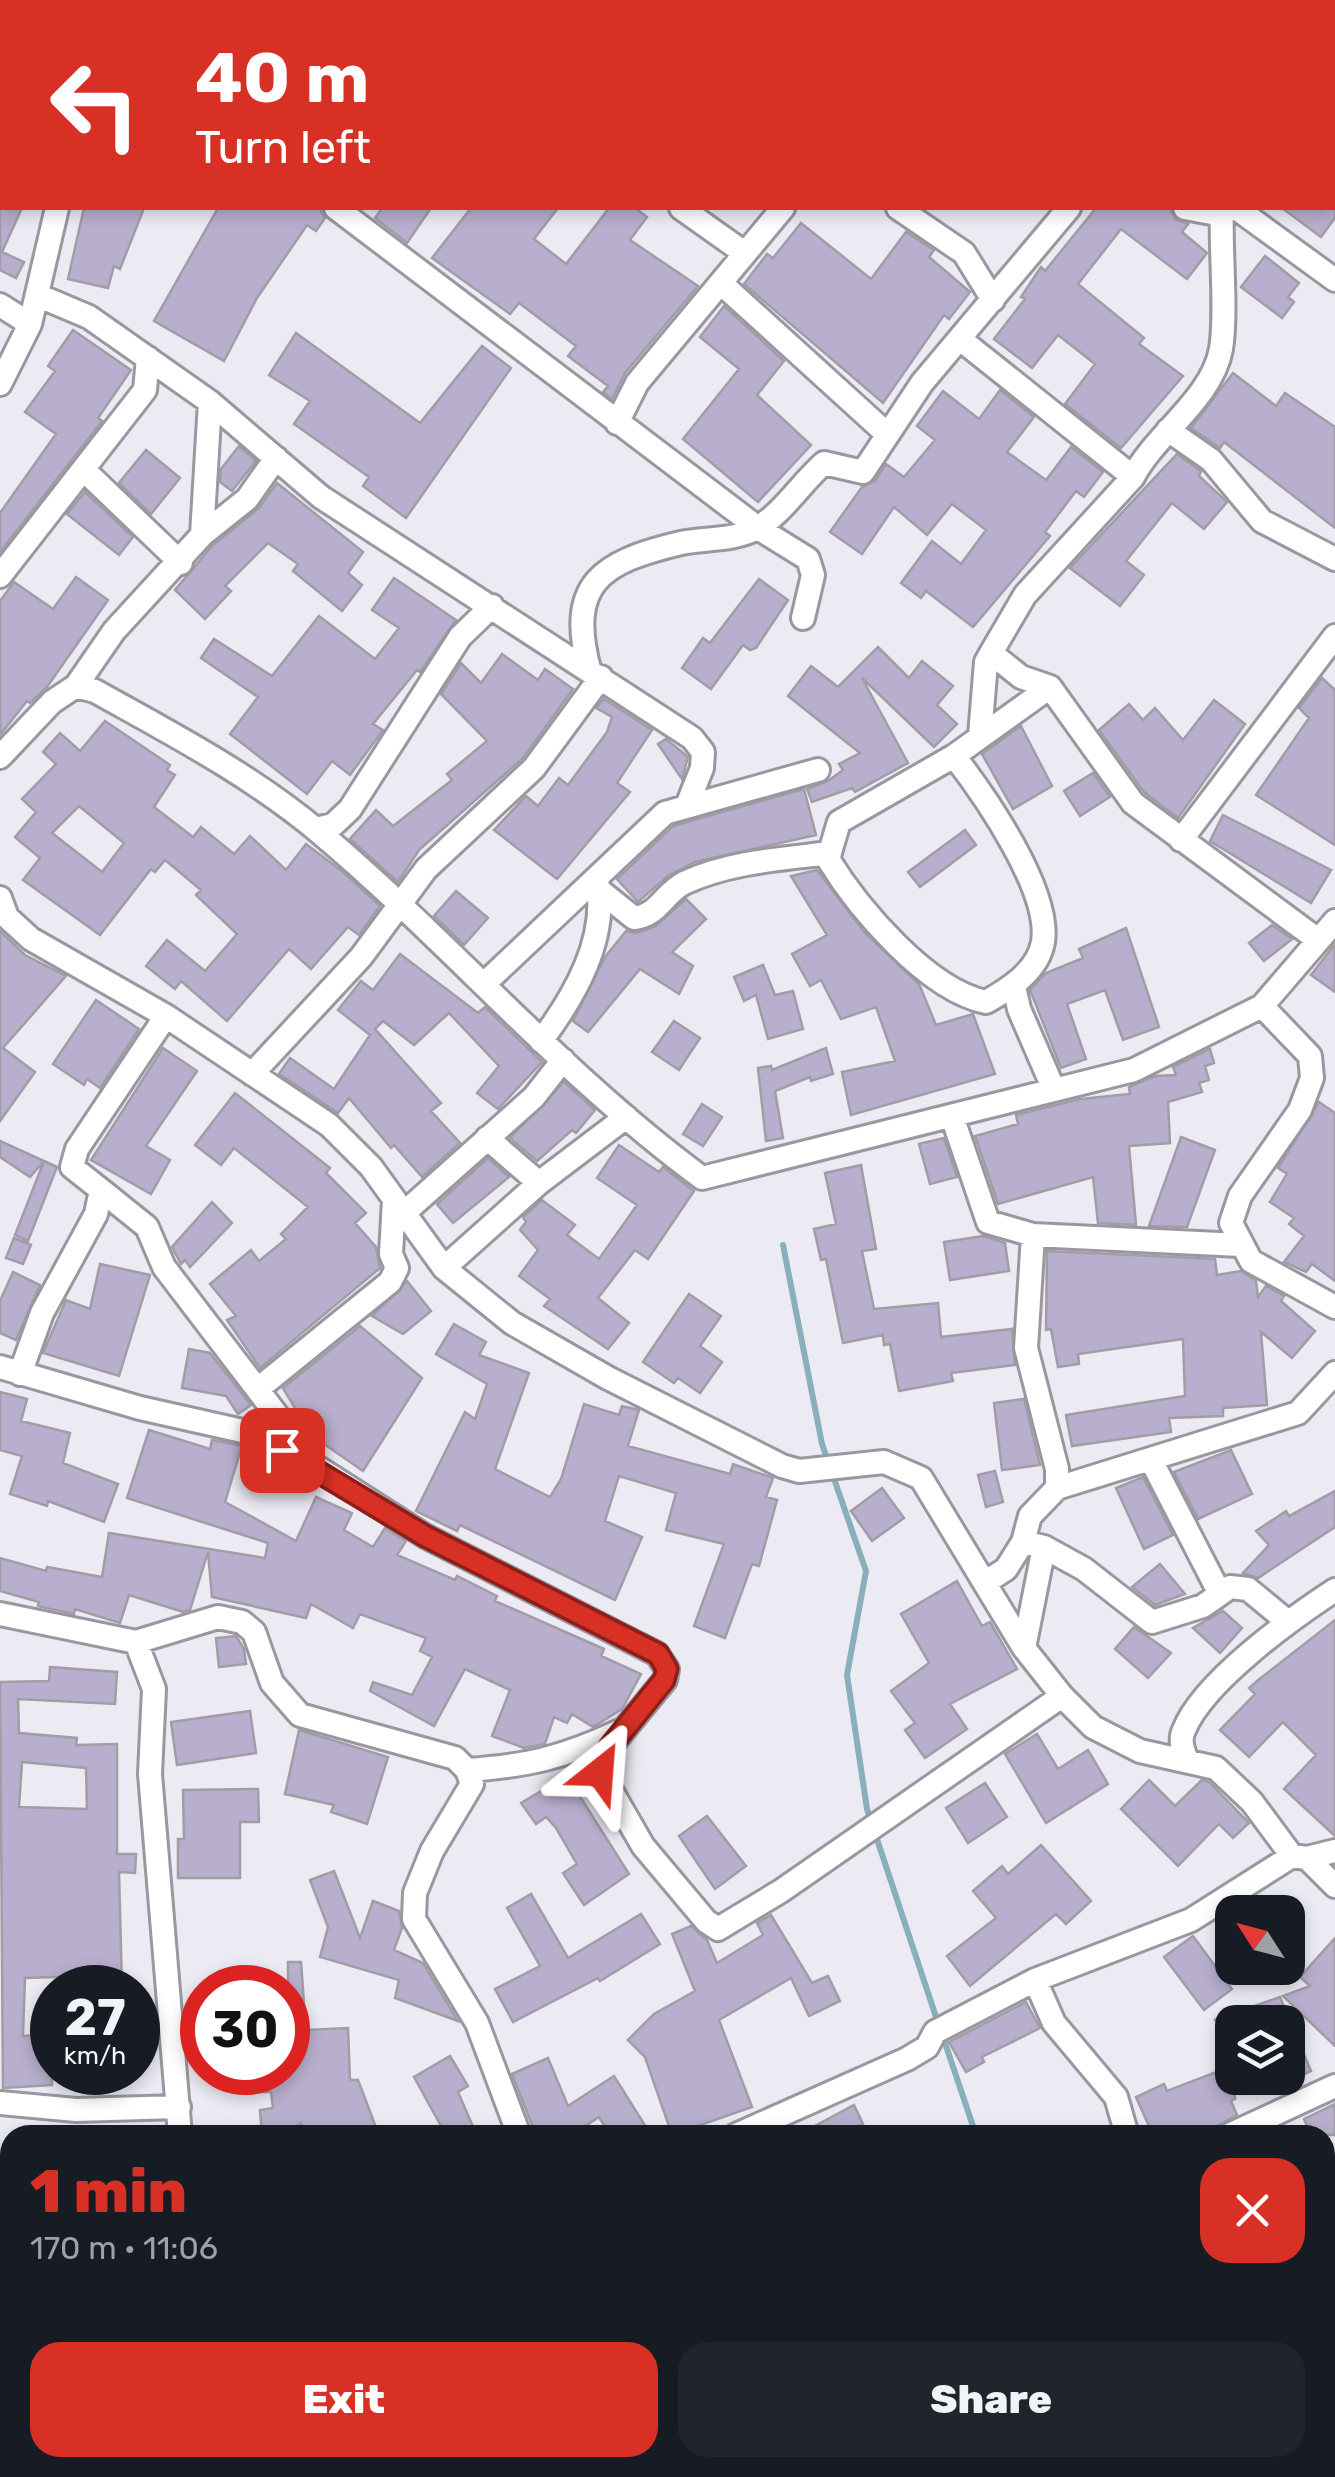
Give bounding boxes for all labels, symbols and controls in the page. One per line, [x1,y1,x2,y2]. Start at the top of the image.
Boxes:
text: 40 m [195,37,369,120]
icon: left [30,40,160,170]
text: Turn left [195,121,371,174]
pin [240,1408,325,1493]
icon: arrive [255,1423,310,1478]
position arrow [548,1720,652,1824]
north arrow [1215,1895,1305,1985]
map controls [1215,1895,1305,2095]
speed limit sign: 30 [180,1965,310,2095]
text: 27 [64,1988,126,2048]
button: layers [1215,2005,1305,2095]
text: km/h [64,2041,126,2070]
text: 1 min [30,2156,187,2227]
button: close [1200,2158,1305,2263]
text: 170 m · 11:06 [30,2229,218,2267]
button: Exit [30,2342,658,2457]
button: Share [678,2342,1305,2457]

